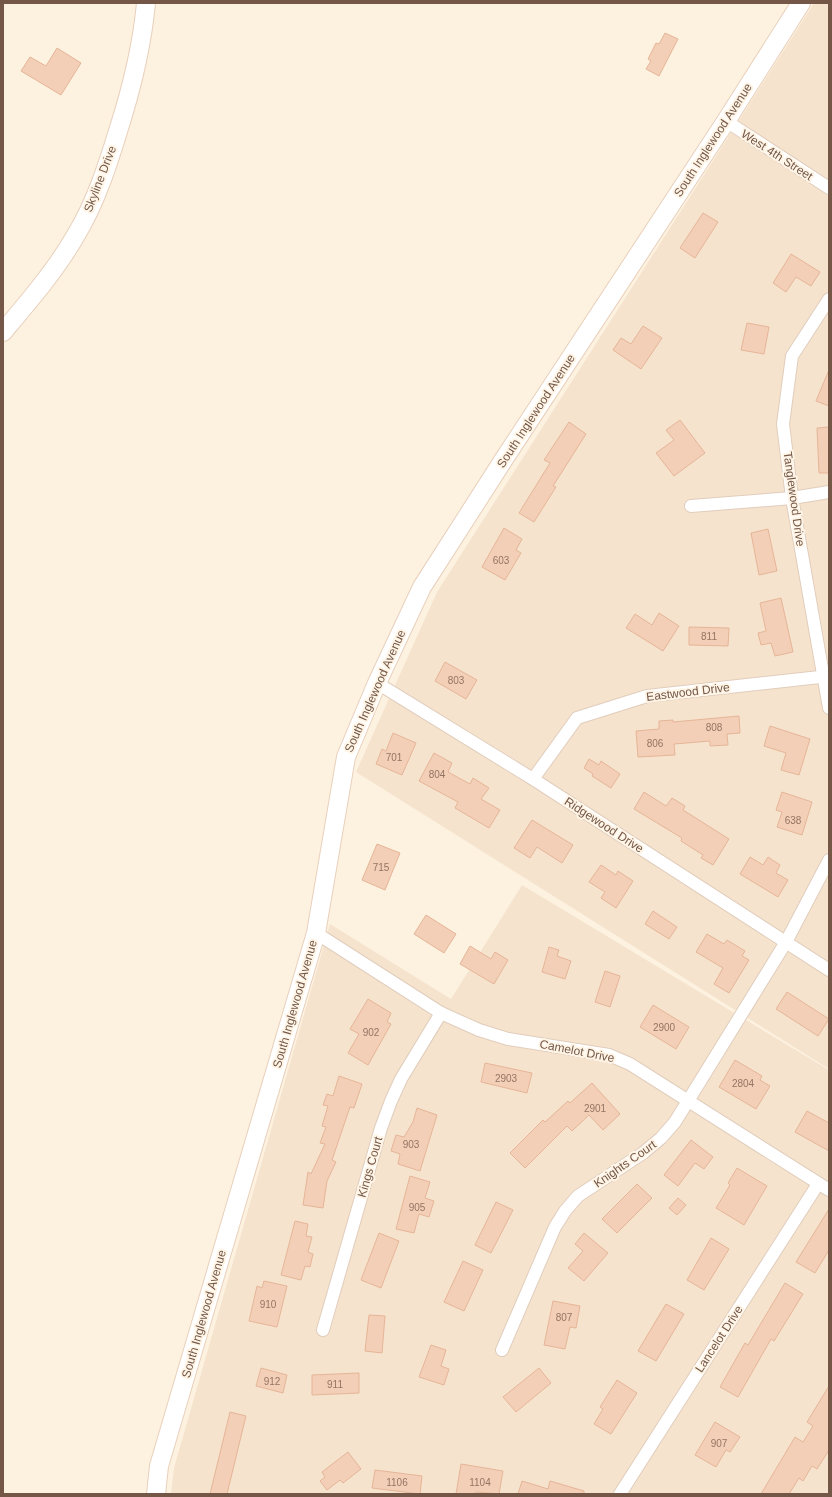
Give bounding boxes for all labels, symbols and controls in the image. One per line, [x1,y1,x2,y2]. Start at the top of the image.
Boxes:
street label: South Inglewood Avenue [671,80,755,199]
street label: West 4th Street [739,127,816,184]
street label: Skyline Drive [81,144,119,214]
street label: South Inglewood Avenue [494,351,578,470]
street label: Tanglewood Drive [780,451,808,548]
house number: 603 [493,555,510,566]
street label: South Inglewood Avenue [342,627,408,754]
house number: 811 [701,631,717,642]
house number: 803 [448,675,465,686]
street label: Eastwood Drive [645,680,731,704]
house number: 808 [706,722,723,733]
house number: 806 [647,738,664,749]
house number: 701 [386,752,403,763]
house number: 804 [429,769,446,780]
street label: Ridgewood Drive [562,794,646,856]
house number: 638 [785,815,802,826]
house number: 715 [373,862,390,873]
street label: South Inglewood Avenue [270,938,320,1070]
house number: 2900 [653,1022,676,1033]
house number: 902 [363,1027,380,1038]
street label: Camelot Drive [538,1037,616,1065]
house number: 2903 [495,1073,518,1084]
house number: 2804 [732,1078,755,1089]
house number: 2901 [584,1103,607,1114]
street label: Kings Court [355,1134,386,1199]
street label: Knights Court [591,1137,659,1191]
house number: 903 [403,1139,420,1150]
house number: 905 [409,1202,426,1213]
street label: South Inglewood Avenue [179,1248,229,1380]
house number: 910 [260,1299,277,1310]
street label: Lancelot Drive [692,1303,746,1375]
house number: 807 [556,1312,573,1323]
house number: 912 [264,1376,281,1387]
house number: 911 [327,1379,343,1390]
house number: 907 [711,1438,728,1449]
house number: 1106 [386,1477,408,1488]
house number: 1104 [469,1477,491,1488]

